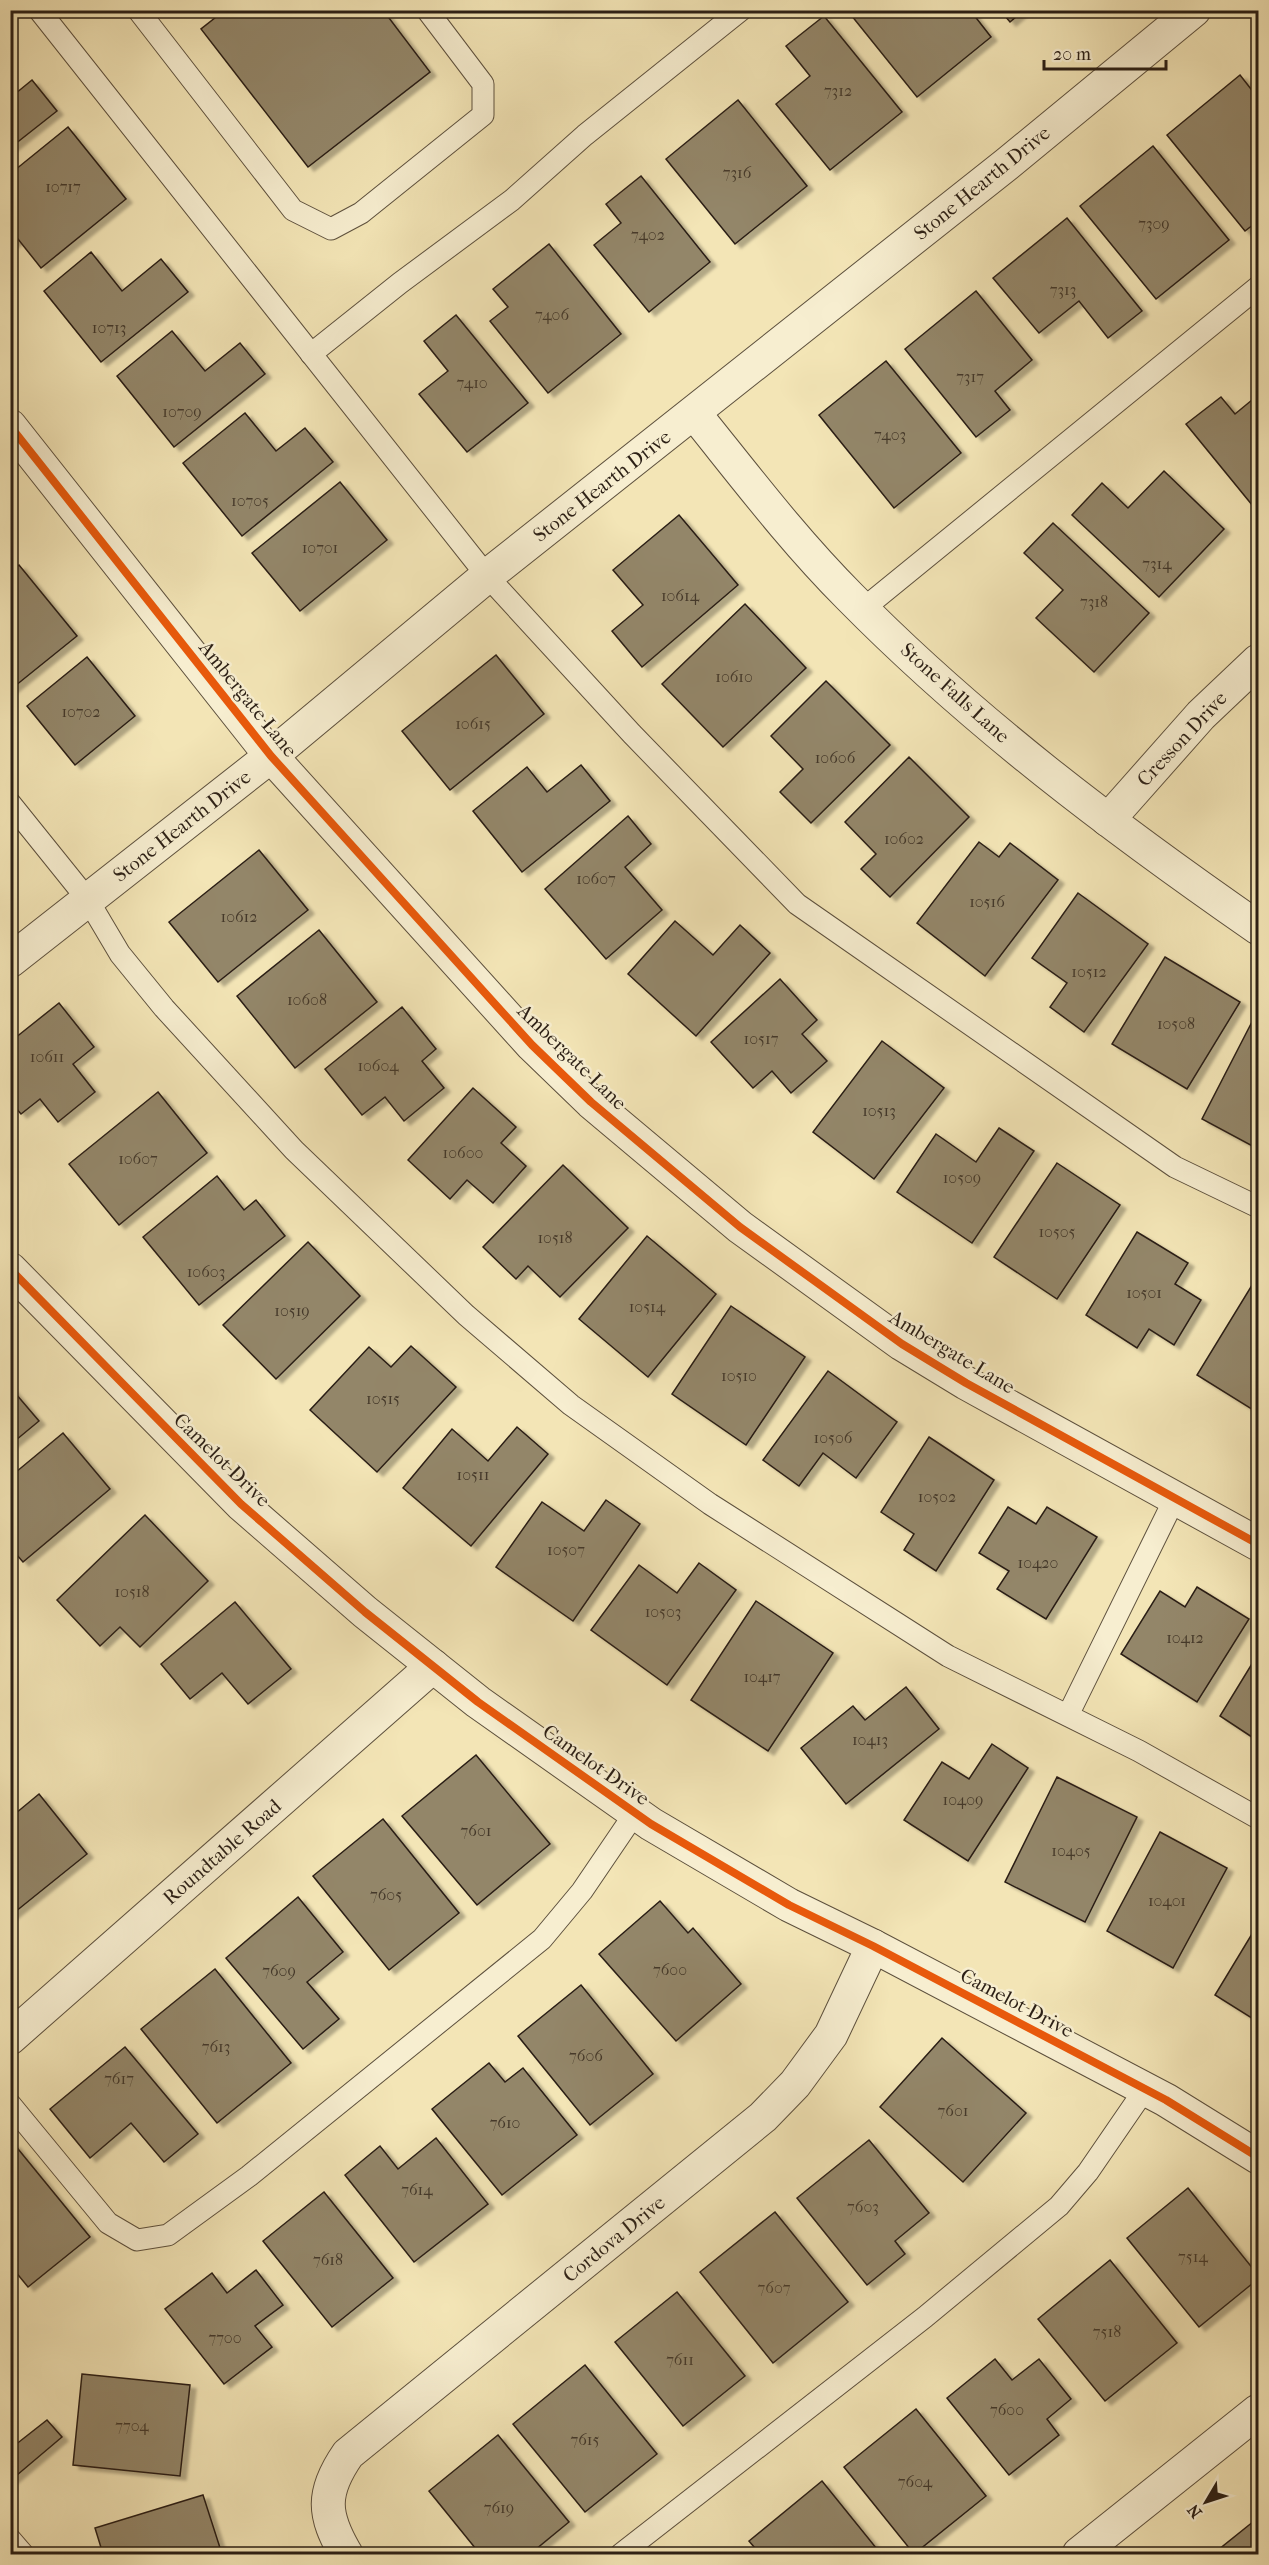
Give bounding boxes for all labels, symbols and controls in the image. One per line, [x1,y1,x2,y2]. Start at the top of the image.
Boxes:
scale bar [1044,33,1166,71]
text: 20 m [1053,44,1091,65]
house number: 7312 [824,81,852,100]
street label: Stone Hearth Drive [909,121,1055,245]
house number: 7316 [723,163,752,182]
house number: 10717 [45,177,81,196]
house number: 7309 [1138,214,1170,233]
house number: 7402 [631,225,665,244]
house number: 7313 [1050,280,1076,299]
house number: 7406 [535,305,569,324]
house number: 10713 [92,318,126,337]
house number: 7317 [956,367,984,386]
house number: 7410 [456,373,488,392]
house number: 10709 [162,402,202,421]
street label: Stone Hearth Drive [529,425,675,547]
house number: 7403 [874,425,906,444]
house number: 10705 [231,491,269,510]
house number: 10701 [302,538,338,557]
house number: 7314 [1142,554,1172,573]
house number: 10614 [661,586,700,605]
house number: 7318 [1080,592,1108,611]
street label: Ambergate Lane [194,636,302,762]
street label: Stone Falls Lane [896,638,1014,748]
house number: 10610 [715,667,753,686]
street label: Cresson Drive [1132,687,1232,791]
house number: 10702 [61,702,101,721]
house number: 10615 [455,714,491,733]
house number: 10606 [815,748,856,767]
street label: Stone Hearth Drive [109,765,255,887]
house number: 10602 [884,829,924,848]
house number: 10607 [576,869,616,888]
house number: 10516 [969,892,1005,911]
house number: 10612 [221,907,257,926]
house number: 10512 [1071,962,1107,981]
house number: 10608 [287,990,327,1009]
street label: Ambergate Lane [512,999,631,1115]
house number: 10508 [1157,1014,1195,1033]
house number: 10517 [744,1029,779,1048]
house number: 10611 [30,1047,64,1066]
house number: 10604 [357,1056,399,1075]
house number: 10513 [862,1101,896,1120]
house number: 10600 [443,1143,483,1162]
house number: 10607 [118,1149,158,1168]
house number: 10509 [943,1168,981,1187]
house number: 10505 [1038,1222,1076,1241]
house number: 10518 [537,1228,573,1247]
house number: 10603 [187,1262,225,1281]
house number: 10501 [1126,1283,1162,1302]
house number: 10514 [629,1297,666,1316]
house number: 10519 [274,1301,310,1320]
street label: Ambergate Lane [884,1305,1019,1399]
house number: 10510 [721,1366,757,1385]
house number: 10515 [366,1389,400,1408]
street label: Camelot Drive [169,1408,275,1512]
house number: 10506 [814,1428,853,1447]
house number: 10511 [457,1465,489,1484]
house number: 10502 [918,1487,956,1506]
house number: 10507 [547,1540,585,1559]
house number: 10420 [1018,1553,1058,1572]
house number: 10518 [114,1582,150,1601]
house number: 10503 [645,1602,681,1621]
house number: 10412 [1166,1628,1204,1647]
house number: 10417 [743,1667,781,1686]
street label: Camelot Drive [538,1720,654,1810]
house number: 10413 [852,1730,888,1749]
house number: 10409 [943,1790,983,1809]
street label: Roundtable Road [158,1794,286,1909]
house number: 7601 [461,1821,491,1840]
house number: 10405 [1051,1841,1091,1860]
house number: 7605 [370,1885,402,1904]
house number: 10401 [1148,1891,1186,1910]
house number: 7600 [653,1960,687,1979]
house number: 7609 [262,1961,296,1980]
street label: Camelot Drive [957,1964,1078,2042]
house number: 7613 [202,2037,230,2056]
house number: 7606 [569,2046,603,2065]
house number: 7617 [104,2069,134,2088]
house number: 7601 [938,2101,968,2120]
house number: 7610 [490,2113,520,2132]
house number: 7614 [401,2180,433,2199]
street label: Cordova Drive [558,2191,670,2287]
house number: 7603 [847,2197,879,2216]
house number: 7514 [1178,2247,1208,2266]
house number: 7618 [313,2250,343,2269]
house number: 7607 [758,2278,791,2297]
house number: 7518 [1093,2322,1121,2341]
house number: 7700 [208,2328,242,2347]
house number: 7611 [666,2350,694,2369]
house number: 7600 [990,2400,1024,2419]
house number: 7704 [115,2416,149,2435]
house number: 7615 [571,2430,600,2449]
house number: 7604 [898,2472,933,2491]
north arrow [1176,2472,1236,2532]
house number: 7619 [484,2498,514,2517]
text: N [1183,2500,1206,2522]

